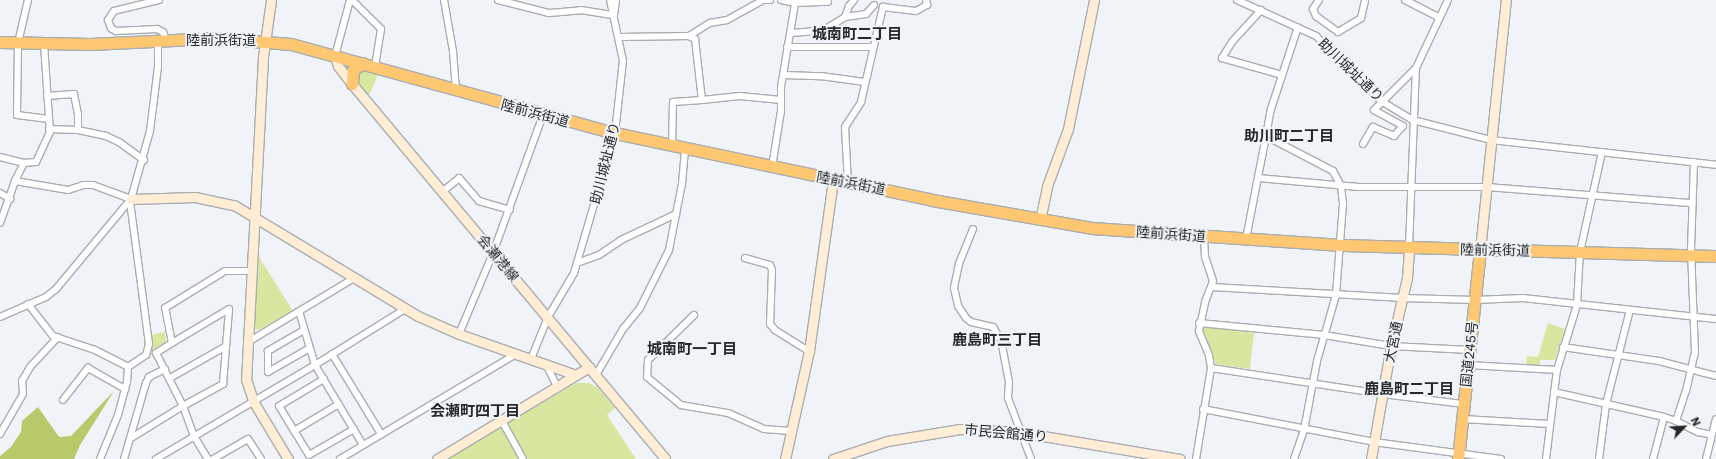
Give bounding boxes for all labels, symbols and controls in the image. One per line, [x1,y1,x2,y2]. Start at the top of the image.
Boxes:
district label: 城南町二丁目 [812,26,902,44]
street label: 陸前浜街道 [186,32,256,48]
street label: 助川城址通り [1315,35,1387,105]
street label: 陸前浜街道 [499,96,571,130]
street label: 助川城址通り [587,120,623,206]
district label: 助川町二丁目 [1244,128,1334,146]
street label: 陸前浜街道 [815,168,887,198]
street label: 陸前浜街道 [1135,223,1207,245]
street label: 会瀬港線 [474,231,522,285]
street label: 陸前浜街道 [1460,241,1530,259]
street label: 大宮通 [1380,320,1406,364]
street label: 国道245号 [1457,320,1481,388]
district label: 鹿島町三丁目 [952,332,1042,350]
district label: 城南町一丁目 [647,341,737,359]
district label: 鹿島町二丁目 [1364,381,1454,399]
district label: 会瀬町四丁目 [430,403,520,421]
north arrow [1664,407,1704,447]
text: N [1688,415,1703,428]
street label: 市民会館通り [963,421,1049,445]

